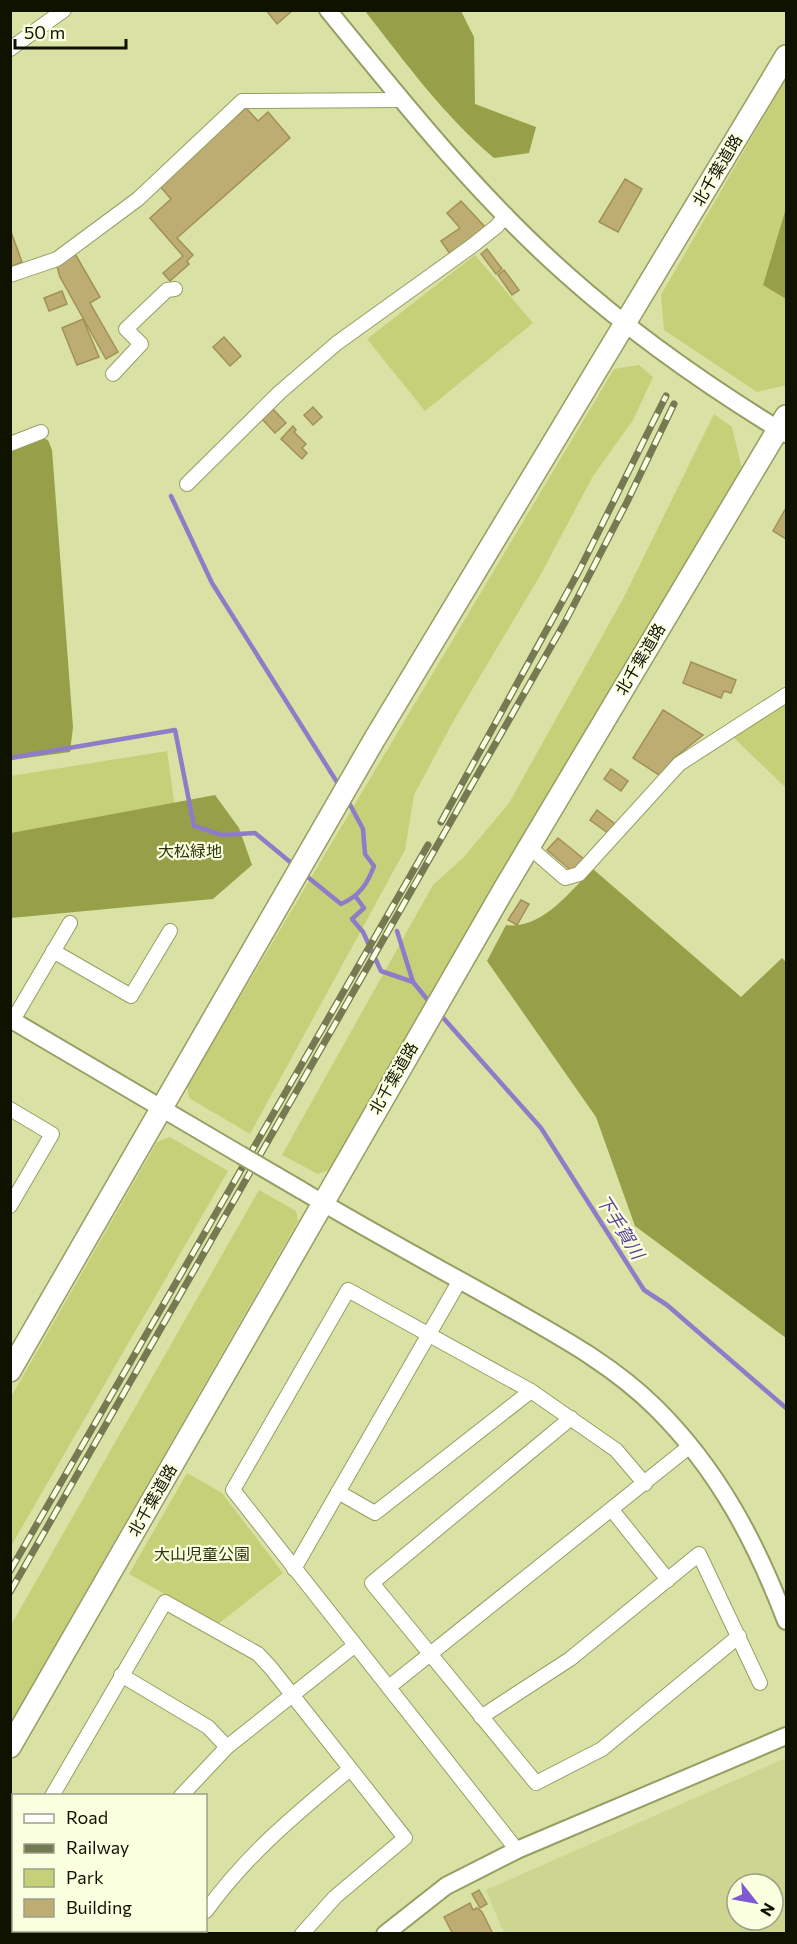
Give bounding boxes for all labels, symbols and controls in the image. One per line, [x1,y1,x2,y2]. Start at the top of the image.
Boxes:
scale bar [15,12,126,50]
text: 50 m [24,21,65,43]
street label: 北千葉道路 [688,131,745,209]
street label: 北千葉道路 [611,620,668,698]
park label: 大松緑地 [158,841,222,860]
street label: 北千葉道路 [364,1038,421,1117]
water label: 下手賀川 [592,1190,650,1265]
street label: 北千葉道路 [123,1460,180,1539]
park label: 大山児童公園 [154,1544,250,1563]
legend [12,1794,207,1932]
text: Road [66,1806,108,1828]
text: Railway [66,1836,129,1858]
text: Park [66,1866,104,1888]
north arrow [725,1872,785,1932]
text: Building [66,1896,132,1918]
text: N [757,1900,780,1920]

